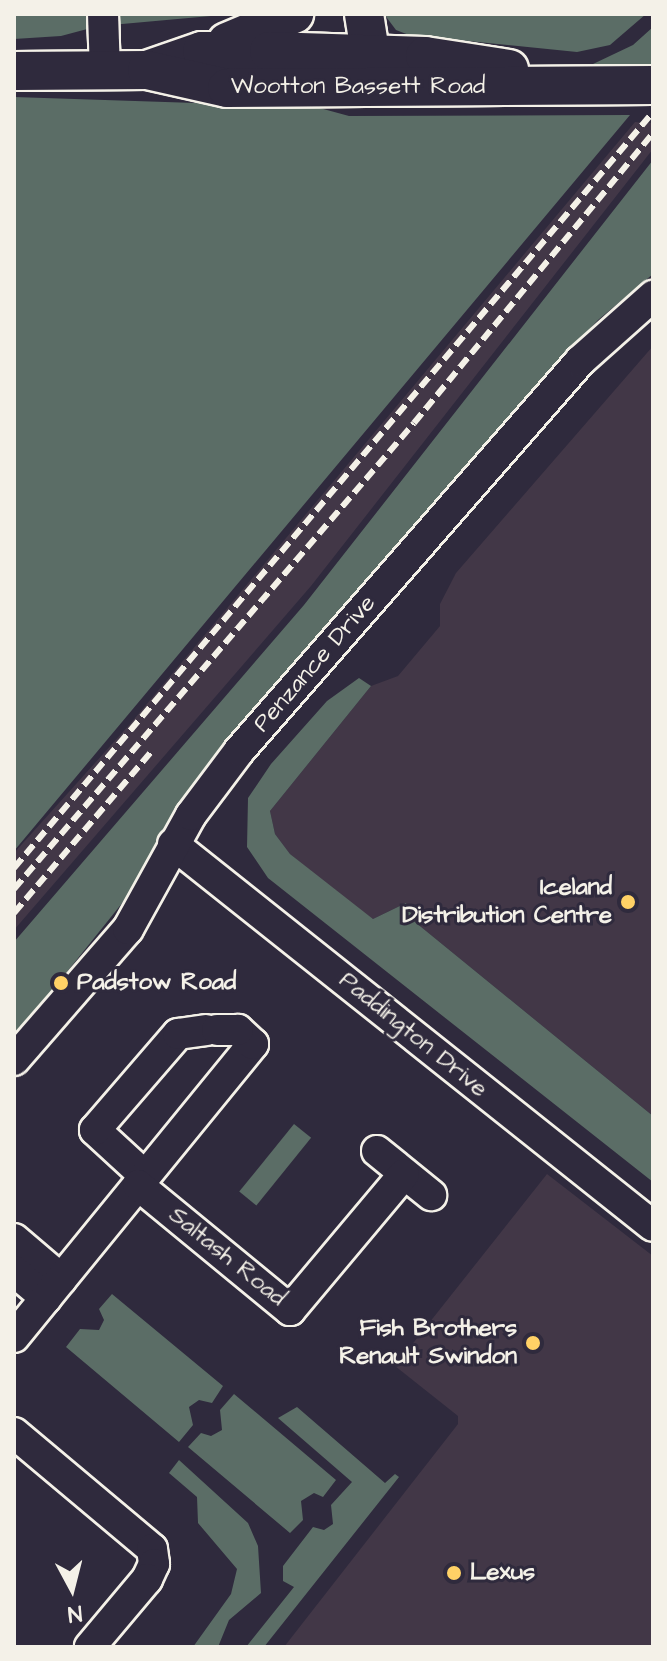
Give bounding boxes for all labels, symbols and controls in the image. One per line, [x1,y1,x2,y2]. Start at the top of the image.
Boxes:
street label: Wootton Bassett Road [231,73,485,101]
street label: Penzance Drive [248,590,382,738]
place label: Iceland Distribution Centre [402,874,612,930]
marker: Iceland Distribution Centre [619,893,637,911]
street label: Paddington Drive [333,966,493,1104]
place label: Padstow Road [77,969,236,997]
marker: Padstow Road [52,974,70,992]
street label: Saltash Road [163,1201,291,1313]
place label: Fish Brothers Renault Swindon [339,1315,517,1371]
marker: Fish Brothers Renault Swindon [524,1334,542,1352]
north arrow [32,1549,112,1629]
place label: Lexus [470,1559,535,1587]
marker: Lexus [445,1564,463,1582]
text: N [66,1597,84,1630]

